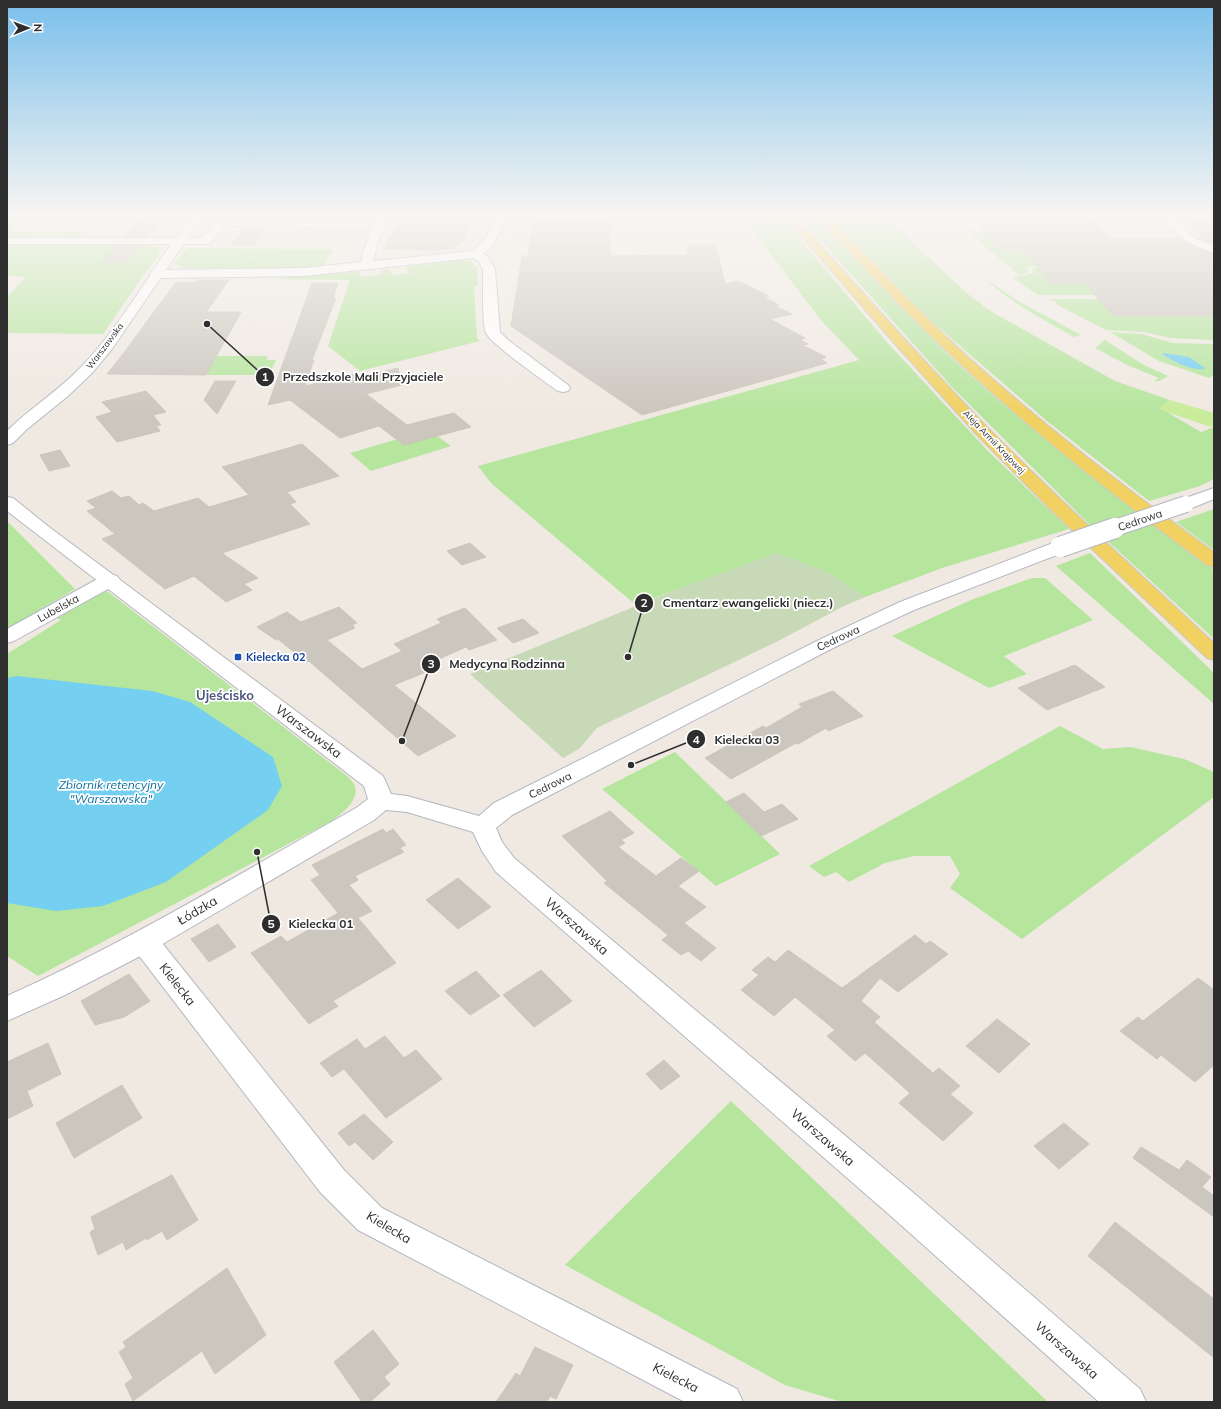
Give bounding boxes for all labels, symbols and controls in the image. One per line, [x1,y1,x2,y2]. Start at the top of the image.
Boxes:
north arrow [8,8,48,48]
text: N [31,24,45,32]
street label: Warszawska [84,321,125,371]
callout: Przedszkole Mali Przyjaciele [255,365,452,389]
text: 1 [261,369,269,384]
text: Przedszkole Mali Przyjaciele [283,369,444,384]
street label: Aleja Armii Krajowej [961,408,1028,476]
street label: Cedrowa [1116,506,1164,534]
street label: Lubelska [35,591,81,625]
callout: Cmentarz ewangelicki (niecz.) [634,591,841,615]
text: 2 [640,595,648,610]
text: Cmentarz ewangelicki (niecz.) [662,595,834,610]
street label: Cedrowa [814,622,862,654]
place label: Kielecka 02 [246,650,306,664]
marker: Kielecka 02 [233,652,243,662]
callout: Medycyna Rodzinna [421,652,573,676]
text: 3 [427,656,435,671]
text: Medycyna Rodzinna [449,656,565,671]
district label: Ujeścisko [196,687,254,703]
street label: Warszawska [273,701,345,761]
callout: Kielecka 03 [686,727,787,751]
text: 4 [692,732,700,747]
text: Kielecka 03 [714,732,780,747]
street label: Cedrowa [526,768,574,802]
water label: Zbiornik retencyjny "Warszawska" [59,777,164,806]
street label: Łódzka [173,892,220,928]
street label: Warszawska [542,894,612,958]
callout: Kielecka 01 [261,912,362,936]
text: 5 [267,916,275,931]
text: Kielecka 01 [288,916,354,931]
street label: Kielecka [156,960,200,1008]
street label: Warszawska [788,1105,858,1169]
street label: Kielecka [364,1207,414,1247]
street label: Warszawska [1032,1318,1102,1382]
street label: Kielecka [650,1359,702,1395]

